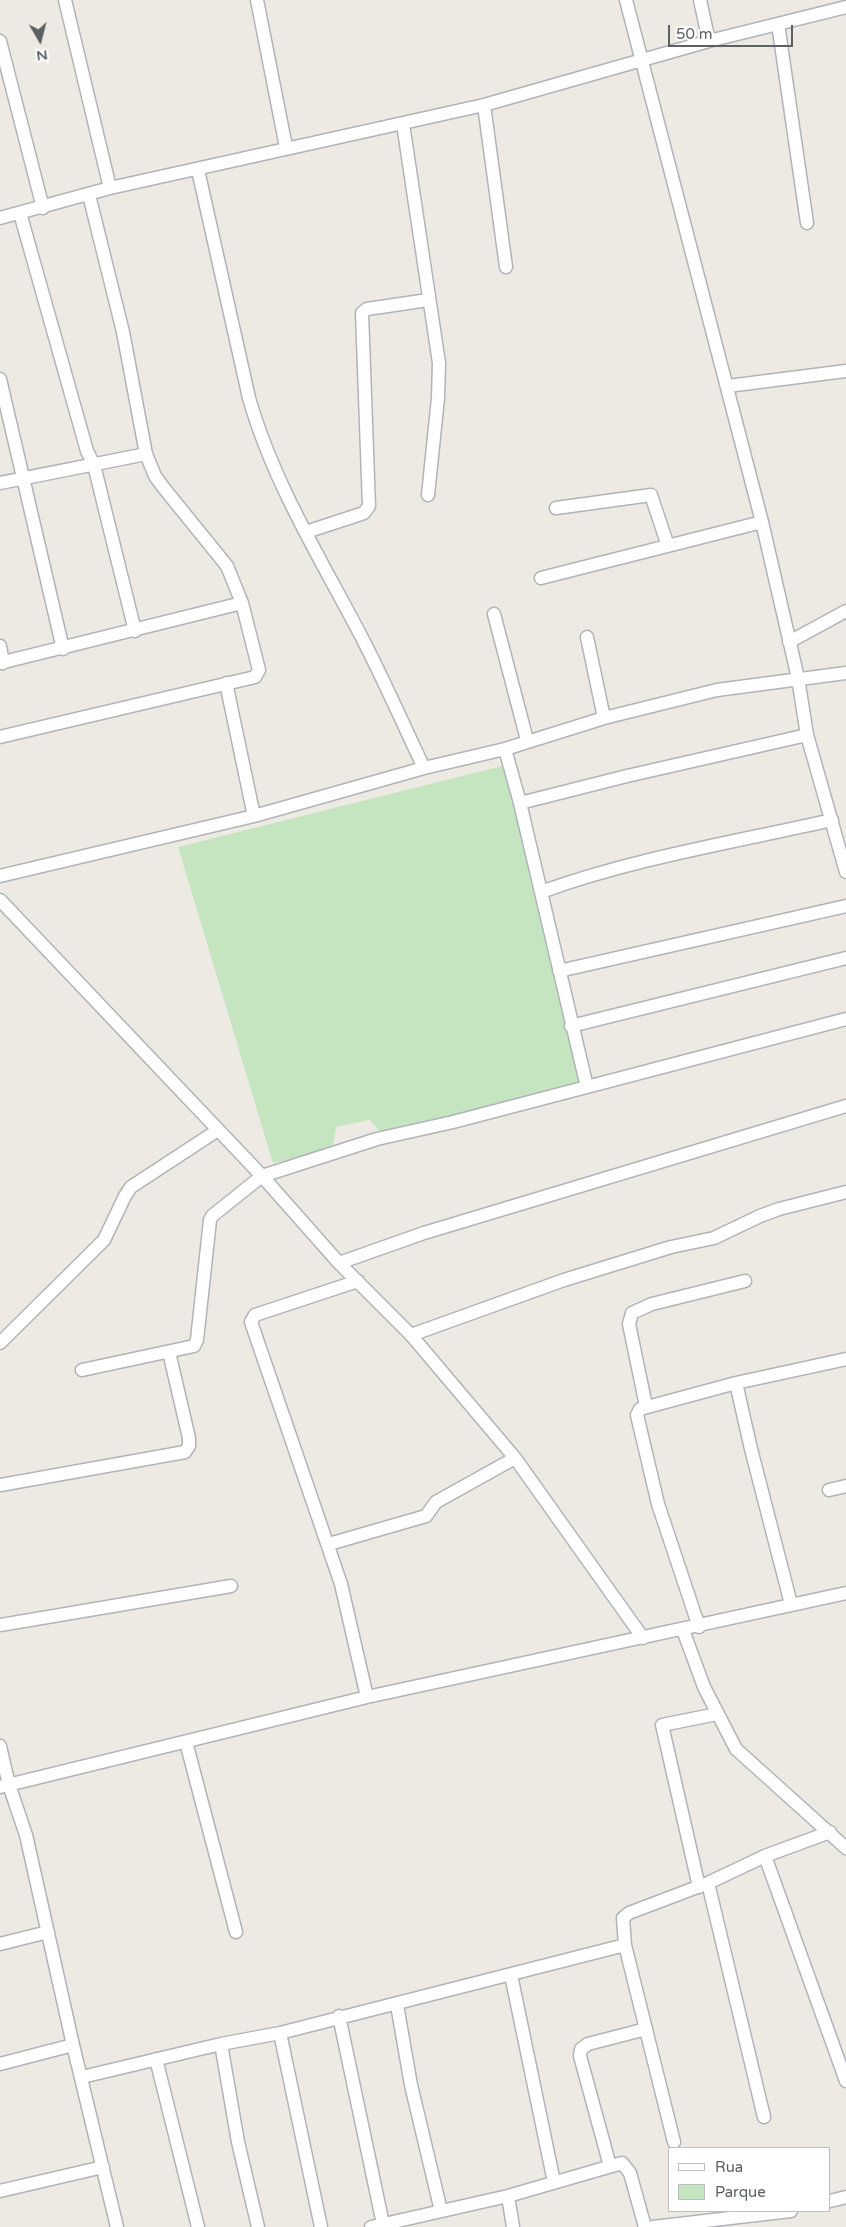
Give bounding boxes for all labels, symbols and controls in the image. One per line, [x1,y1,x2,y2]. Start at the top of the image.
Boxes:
north arrow [15,15,65,65]
scale bar [671,15,796,47]
text: 50 m [676,25,713,43]
text: N [35,46,49,65]
legend [668,2147,831,2212]
text: Rua [715,2158,743,2176]
text: Parque [715,2183,766,2201]

